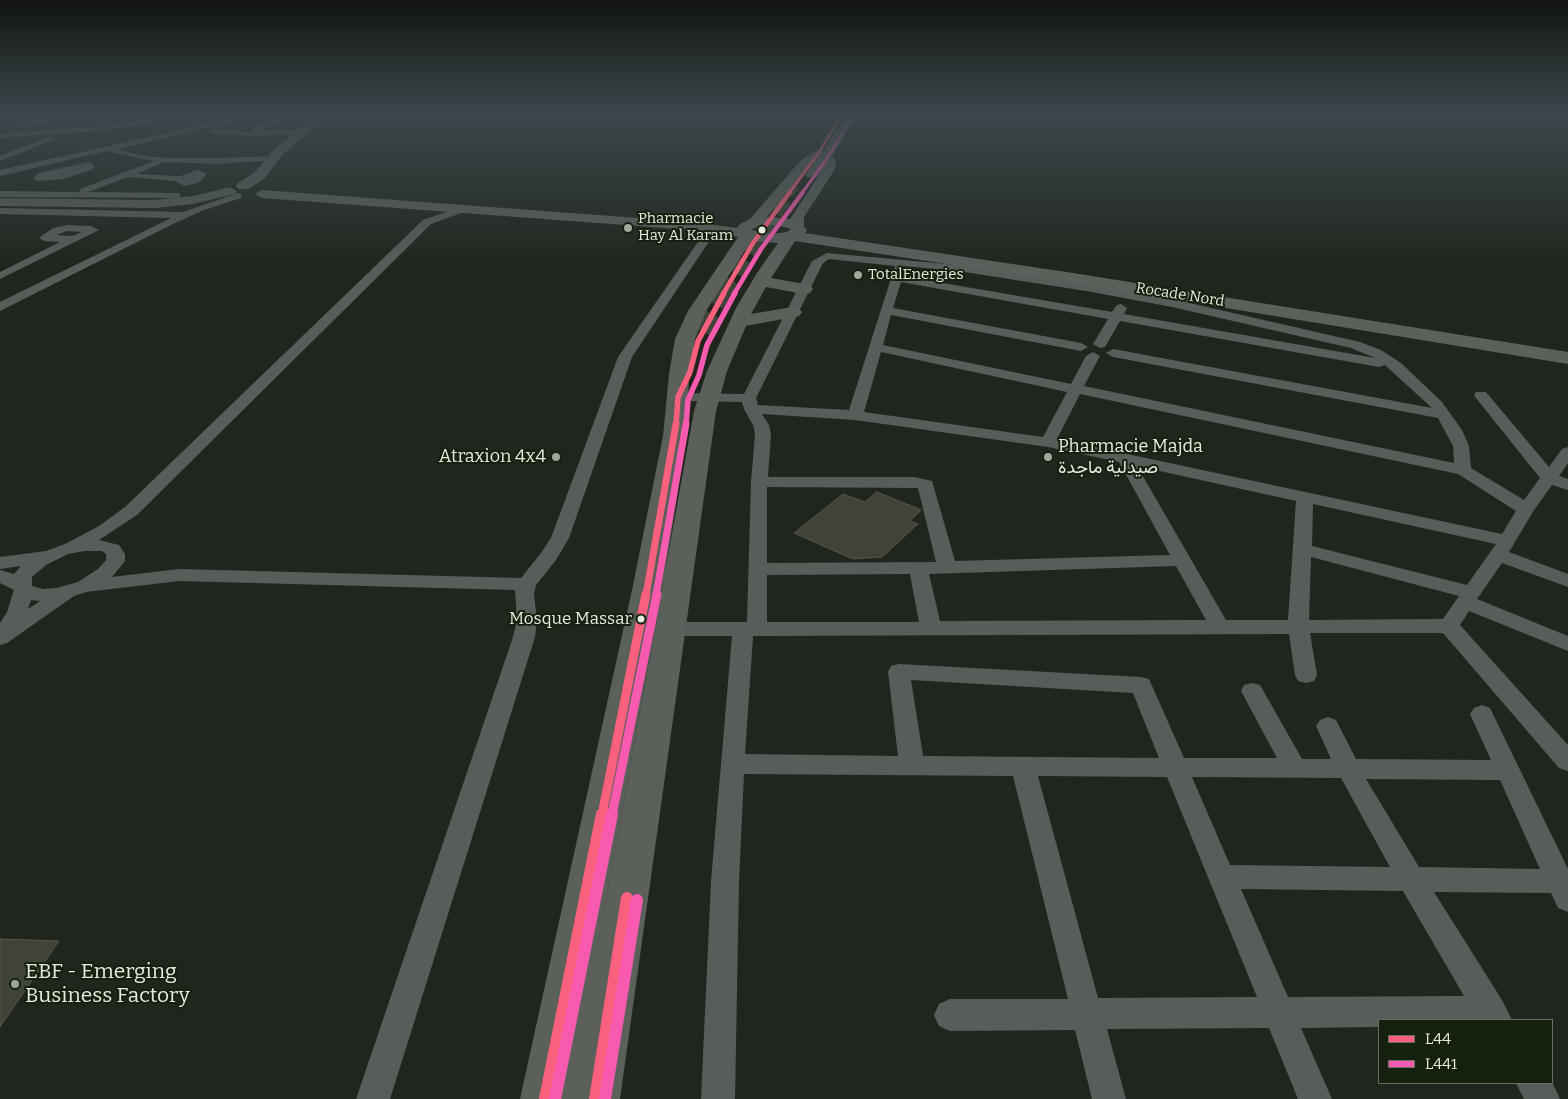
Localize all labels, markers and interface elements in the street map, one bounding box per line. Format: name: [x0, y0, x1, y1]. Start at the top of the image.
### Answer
place label: Pharmacie Hay Al Karam: [638, 210, 733, 245]
marker: Pharmacie Hay Al Karam: [622, 222, 634, 234]
unlabelled marker: [757, 225, 767, 235]
place label: TotalEnergies: [868, 266, 964, 284]
marker: TotalEnergies: [852, 269, 864, 281]
street label: Rocade Nord: [1134, 279, 1226, 311]
place label: Pharmacie Majda صيدلية ماجدة: [1058, 436, 1203, 478]
place label: Atraxion 4x4: [439, 446, 546, 468]
marker: Atraxion 4x4: [550, 451, 562, 463]
marker: Pharmacie Majda صيدلية ماجدة: [1042, 451, 1054, 463]
place label: Mosque Massar: [509, 609, 632, 629]
marker: Mosque Massar: [636, 614, 646, 624]
place label: EBF - Emerging Business Factory: [25, 959, 190, 1009]
marker: EBF - Emerging Business Factory: [9, 978, 21, 990]
legend: [1378, 1019, 1553, 1084]
text: L44: [1425, 1030, 1451, 1048]
text: L441: [1425, 1055, 1457, 1073]

